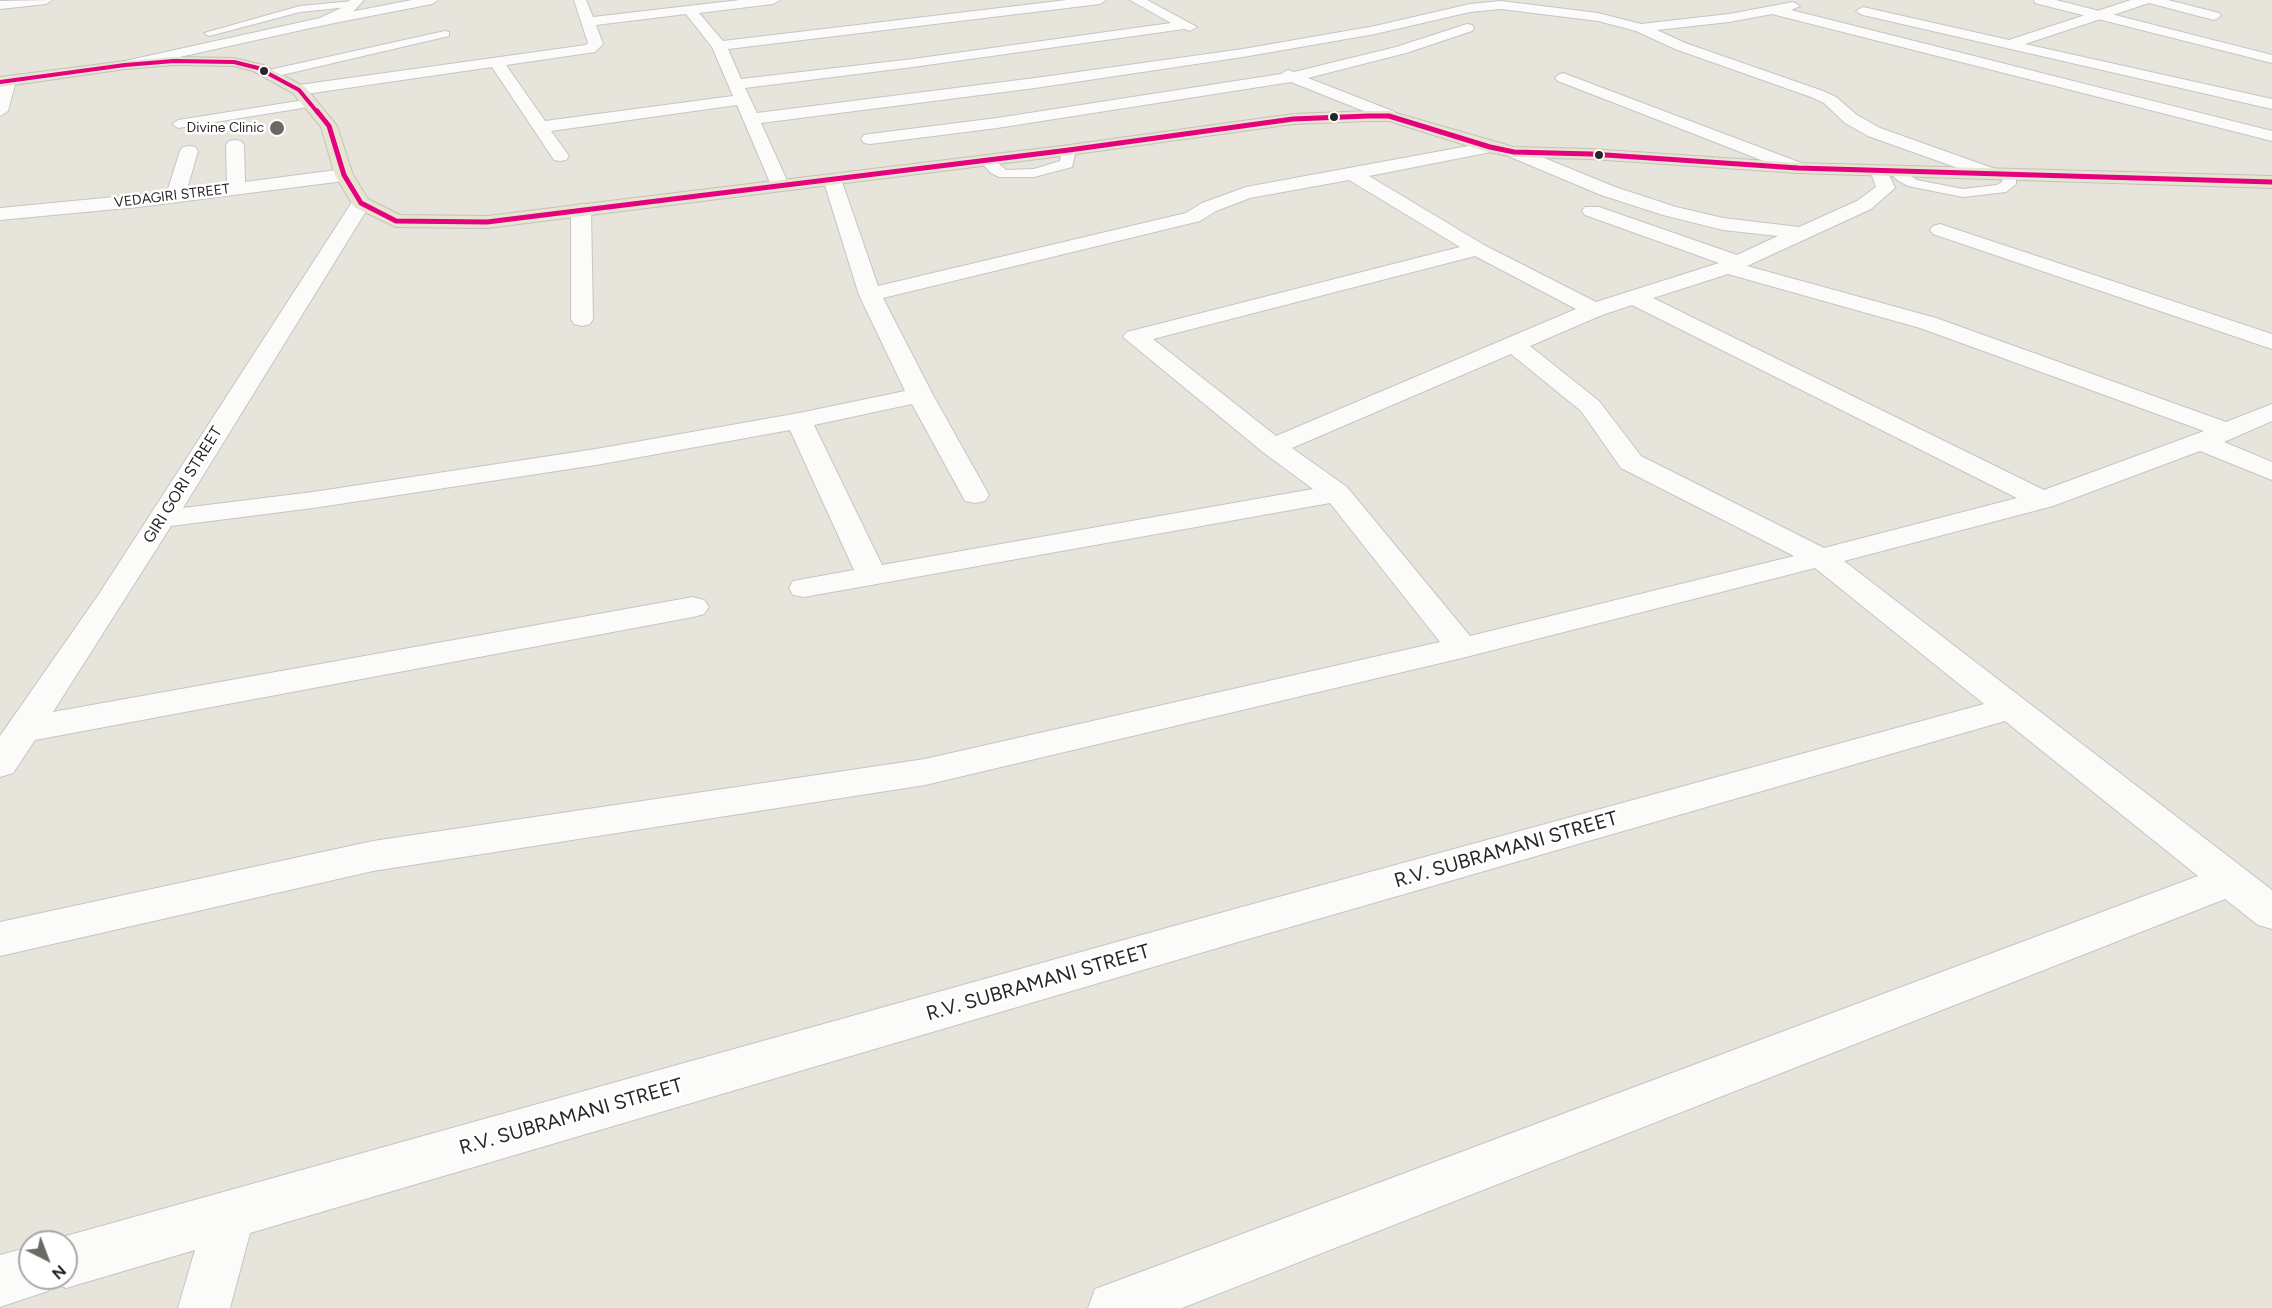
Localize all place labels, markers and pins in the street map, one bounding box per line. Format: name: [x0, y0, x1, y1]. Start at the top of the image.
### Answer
unlabelled marker: [258, 65, 270, 77]
unlabelled marker: [1328, 111, 1340, 123]
marker: Divine Clinic: [268, 119, 286, 137]
place label: Divine Clinic: [187, 120, 264, 136]
unlabelled marker: [1593, 149, 1605, 161]

